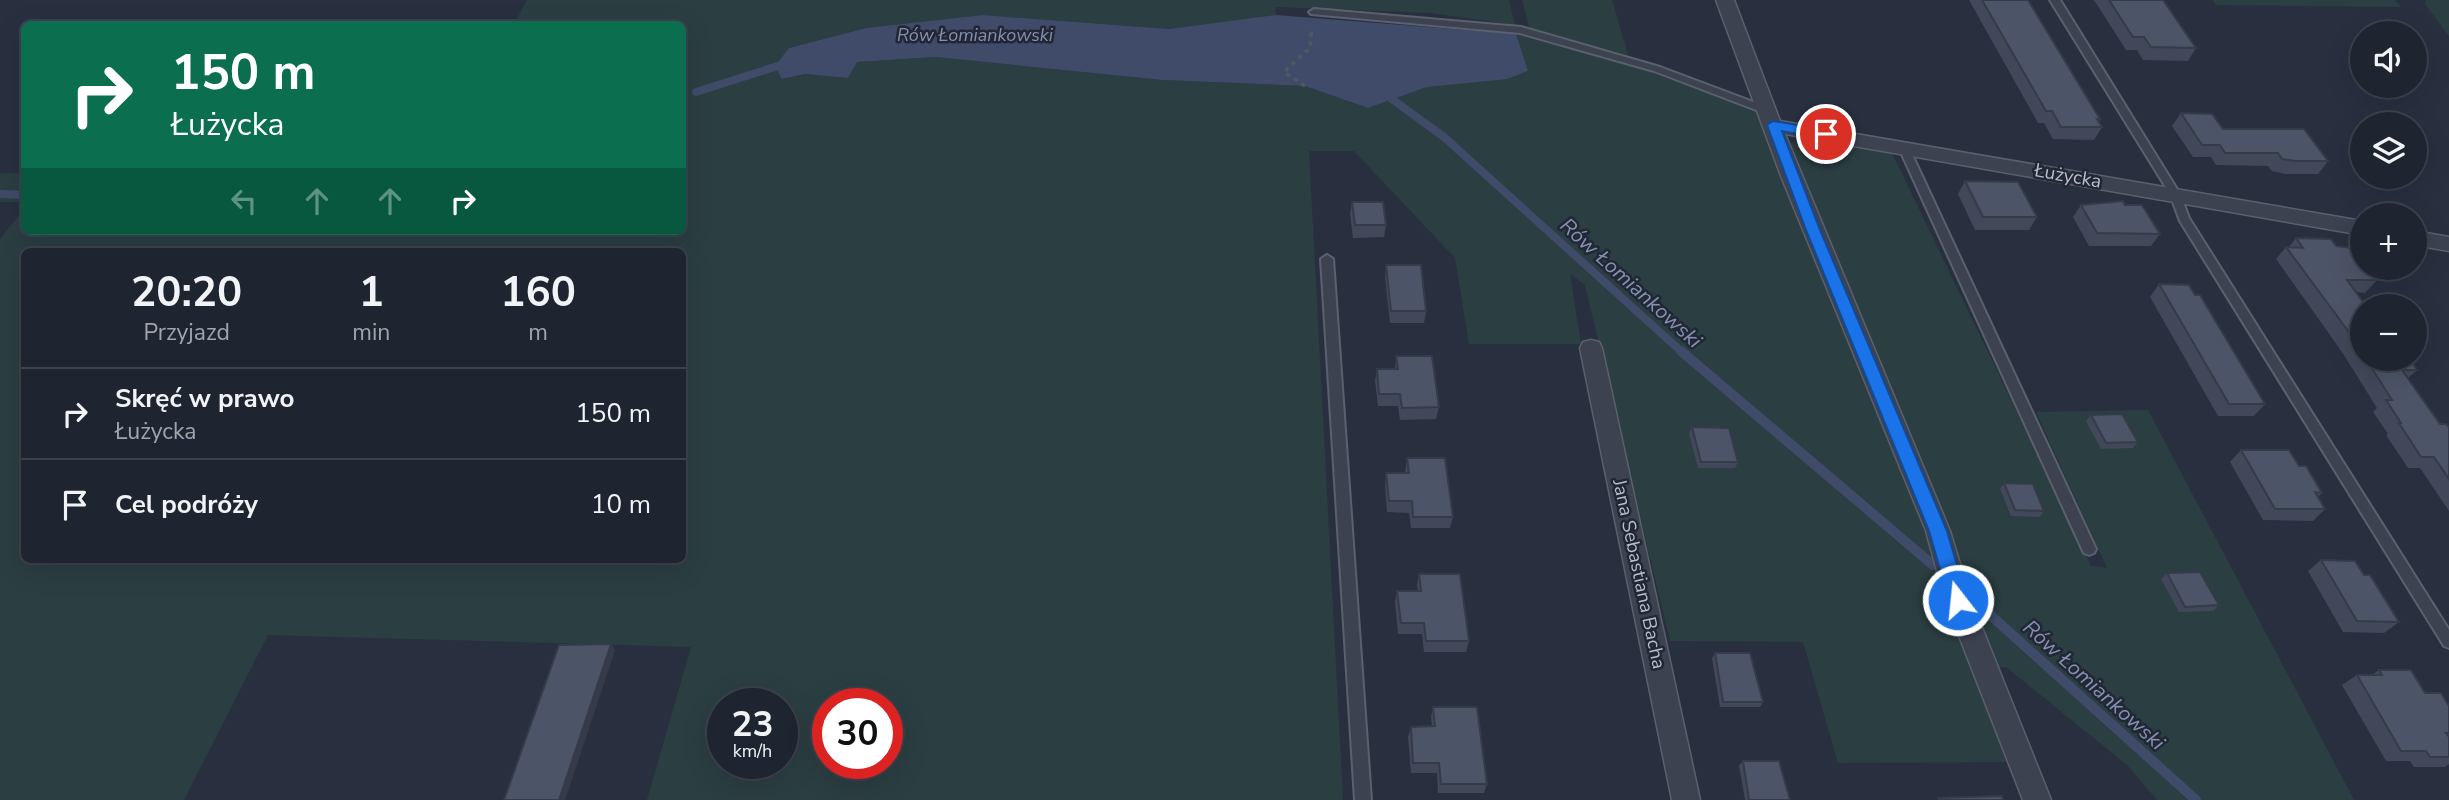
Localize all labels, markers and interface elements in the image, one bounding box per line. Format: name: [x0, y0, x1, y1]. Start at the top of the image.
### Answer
map controls: [2350, 21, 2427, 371]
button: sound: [2350, 21, 2427, 98]
water label: Rów Łomiankowski: [897, 23, 1054, 47]
text: 150 m: [171, 39, 315, 106]
icon: right: [56, 49, 147, 140]
text: Łużycka: [171, 103, 284, 146]
pin: [1796, 104, 1856, 164]
button: layers: [2350, 112, 2427, 189]
icon: arrive: [1807, 115, 1845, 153]
street label: Łużycka: [2032, 157, 2103, 195]
icon: left: [225, 182, 263, 220]
icon: ahead: [298, 182, 336, 220]
icon: ahead: [371, 182, 409, 220]
icon: right: [444, 182, 482, 220]
button: +: [2350, 203, 2427, 280]
water label: Rów Łomiankowski: [1554, 212, 1709, 355]
text: 20:20: [131, 264, 242, 321]
text: 1: [359, 264, 384, 321]
text: 160: [500, 264, 576, 321]
button: −: [2350, 294, 2427, 371]
text: Przyjazd: [143, 317, 230, 348]
text: min: [352, 317, 390, 348]
text: m: [528, 317, 548, 348]
text: Skręć w prawo: [115, 381, 295, 416]
icon: right: [56, 395, 94, 433]
text: 150 m: [575, 396, 651, 431]
text: Łużycka: [115, 416, 197, 447]
street label: Jana Sebastiana Bacha: [1606, 476, 1672, 671]
icon: arrive: [56, 486, 94, 524]
text: Cel podróży: [115, 487, 258, 522]
text: 10 m: [591, 487, 651, 522]
position arrow: [1921, 563, 1995, 637]
water label: Rów Łomiankowski: [2017, 614, 2172, 757]
speed limit sign: 30: [812, 688, 903, 779]
text: 23: [731, 701, 774, 748]
text: km/h: [733, 739, 772, 763]

